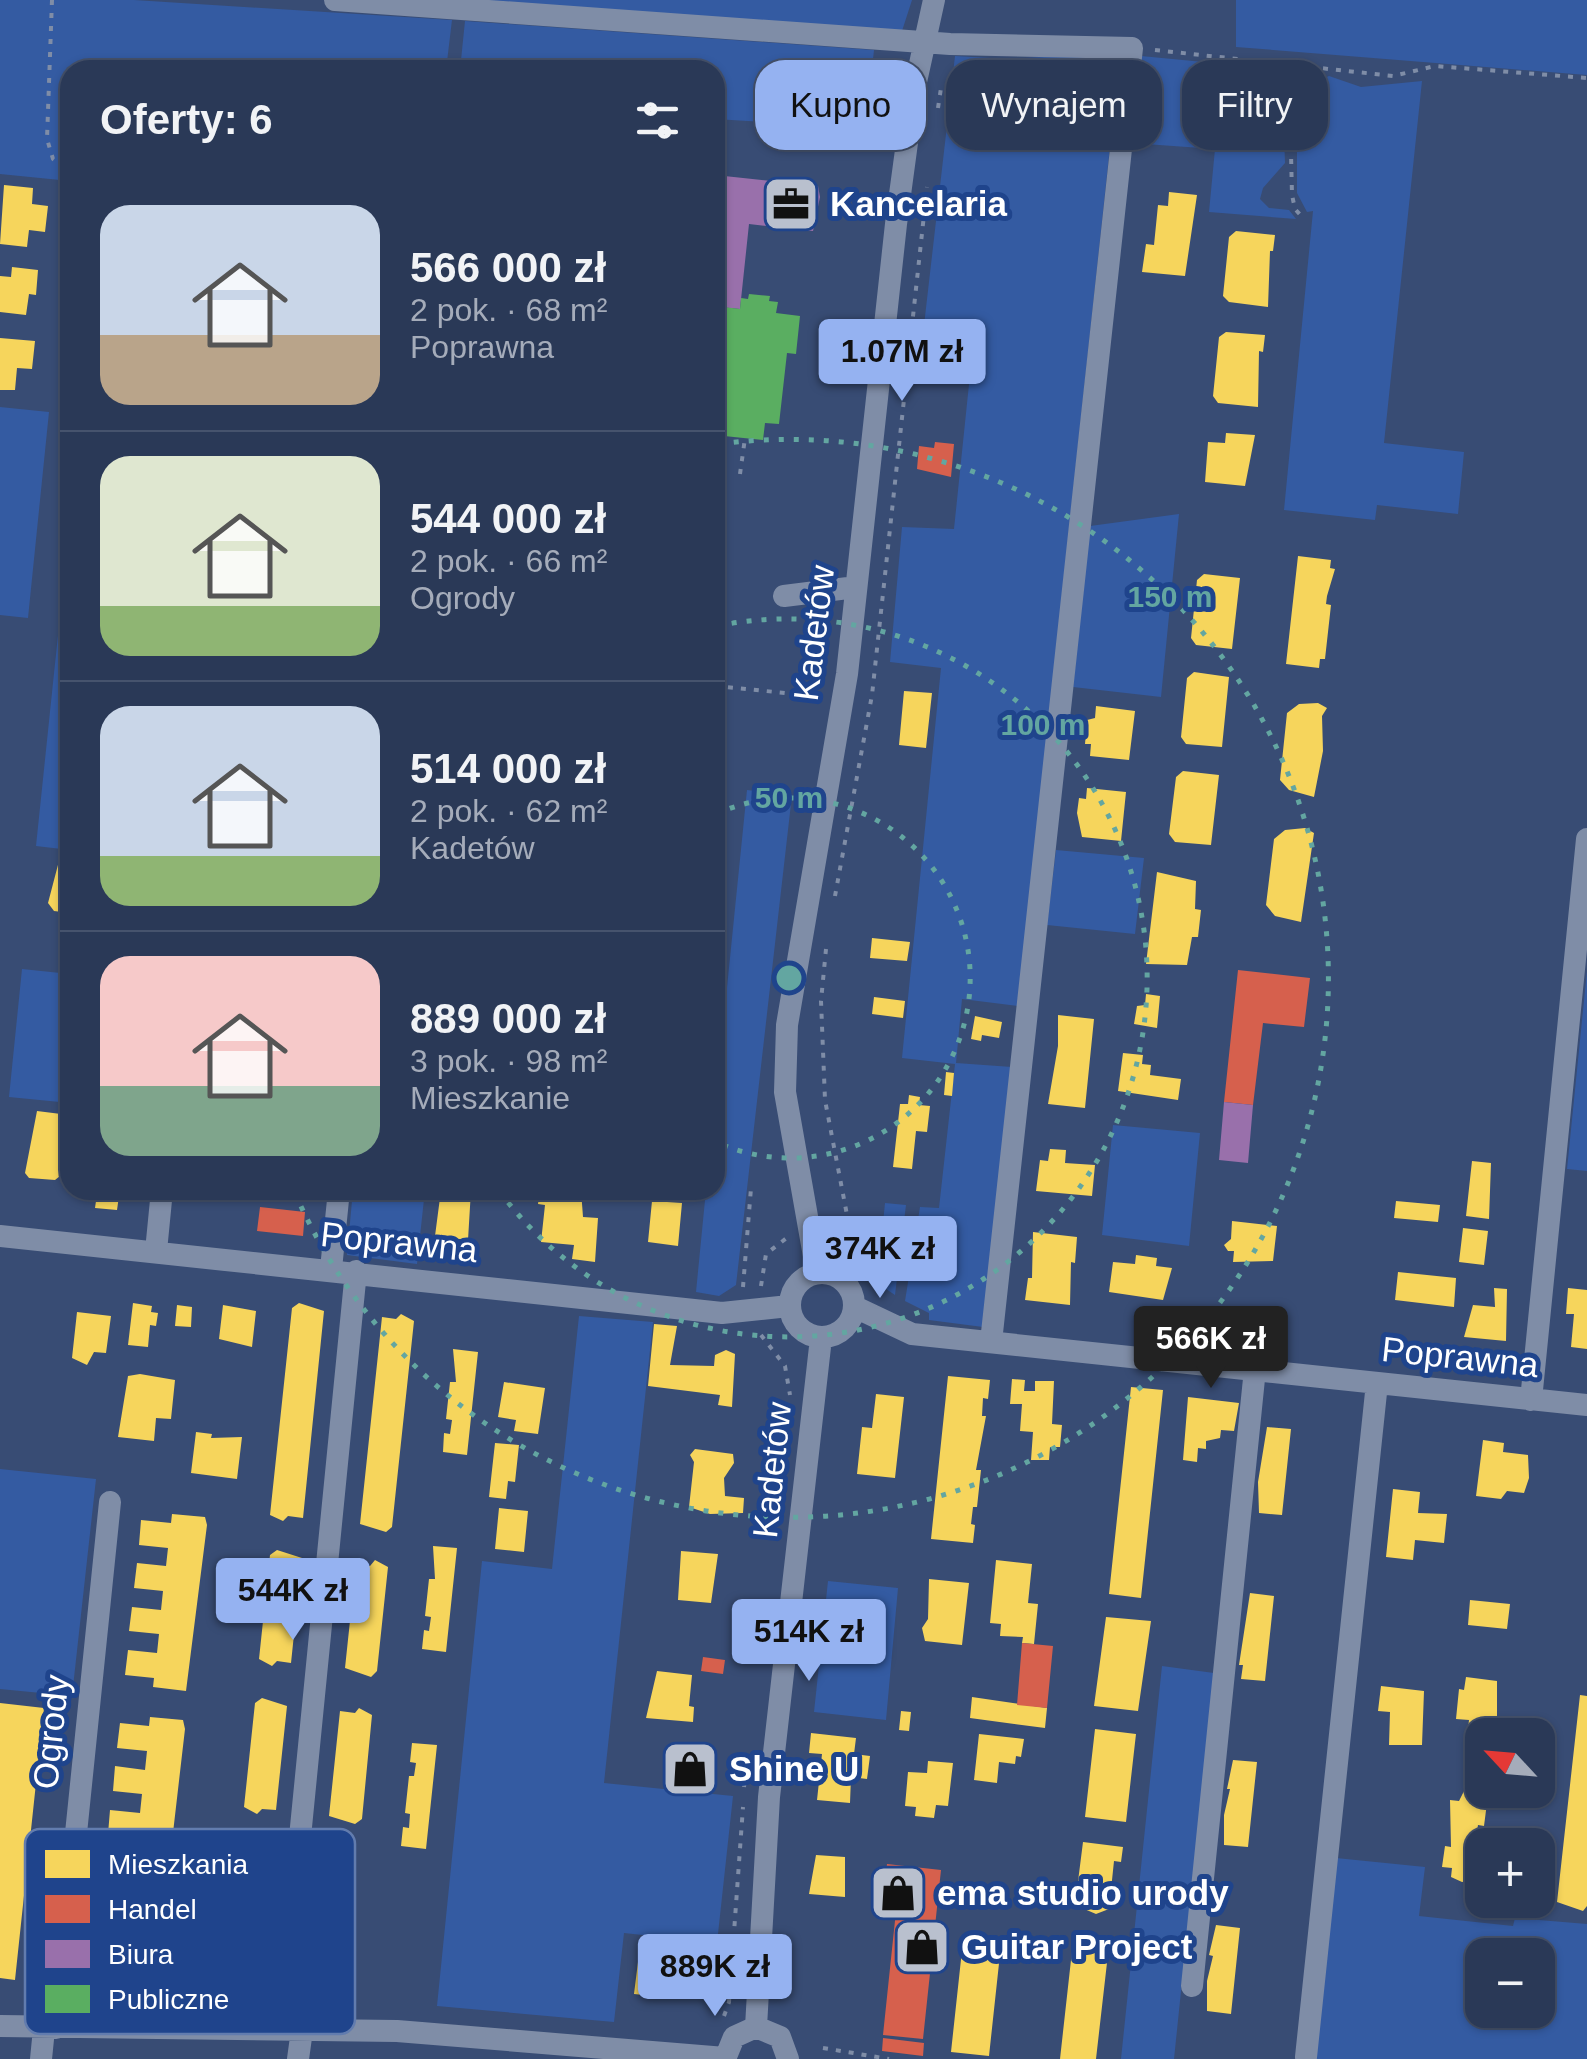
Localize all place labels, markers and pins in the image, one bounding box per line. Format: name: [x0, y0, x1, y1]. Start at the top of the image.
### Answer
office icon: Kancelaria: [761, 174, 821, 234]
place label: Kancelaria: [830, 184, 1008, 223]
pin: 1.07M zł: [799, 319, 1005, 404]
centre of rings: [771, 960, 807, 996]
pin: 374K zł: [788, 1216, 972, 1301]
pin: 566K zł: [1119, 1306, 1303, 1391]
pin: 544K zł: [201, 1558, 385, 1643]
pin: 514K zł: [717, 1599, 901, 1684]
shop icon: Shine U: [660, 1739, 720, 1799]
place label: Shine U: [729, 1749, 859, 1788]
shop icon: ema studio urody: [868, 1863, 928, 1923]
place label: ema studio urody: [937, 1873, 1229, 1912]
shop icon: Guitar Project: [892, 1917, 952, 1977]
place label: Guitar Project: [961, 1927, 1193, 1966]
pin: 889K zł: [623, 1934, 807, 2019]

